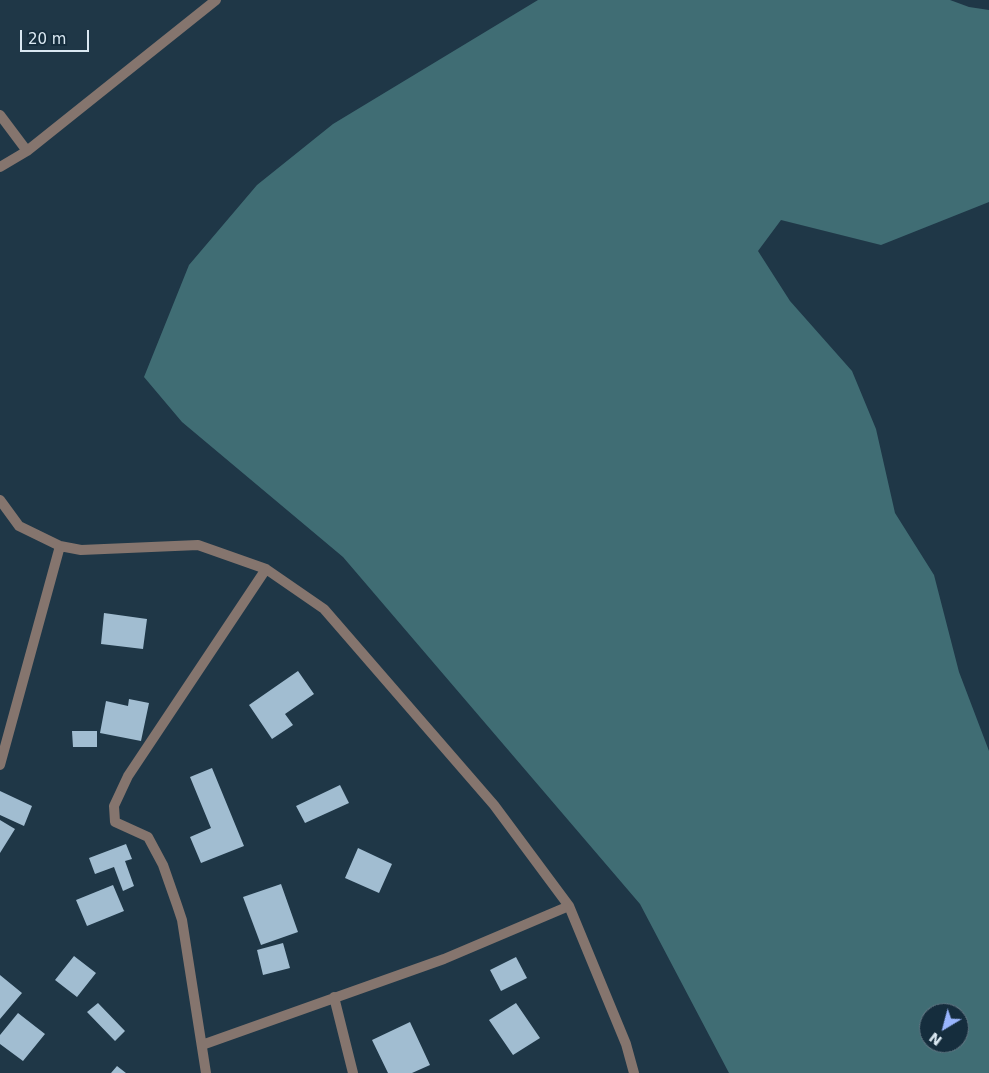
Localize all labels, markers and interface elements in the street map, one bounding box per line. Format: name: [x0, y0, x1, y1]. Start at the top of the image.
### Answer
scale bar: [22, 20, 91, 52]
text: 20 m: [28, 30, 66, 48]
north arrow: [919, 1003, 969, 1053]
text: N: [926, 1029, 945, 1049]

